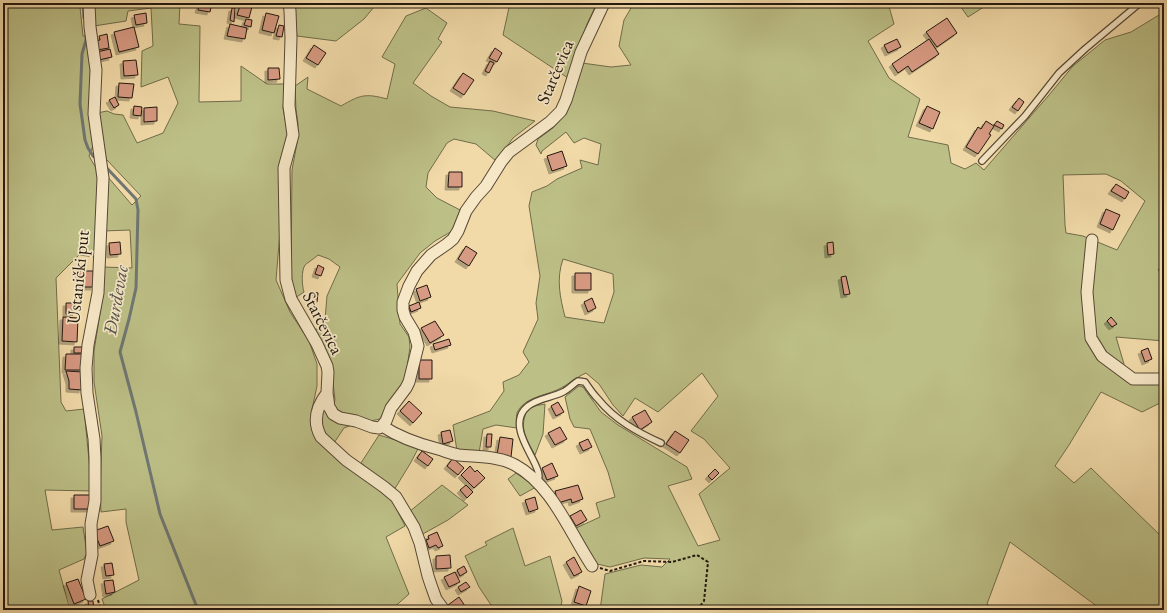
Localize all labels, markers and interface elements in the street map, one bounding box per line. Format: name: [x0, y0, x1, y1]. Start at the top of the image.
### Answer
street label: Starčevica: [531, 35, 579, 107]
street label: Ustanički put: [61, 229, 94, 325]
water label: Đurđevac: [97, 262, 134, 338]
street label: Starčevica: [298, 287, 349, 359]

